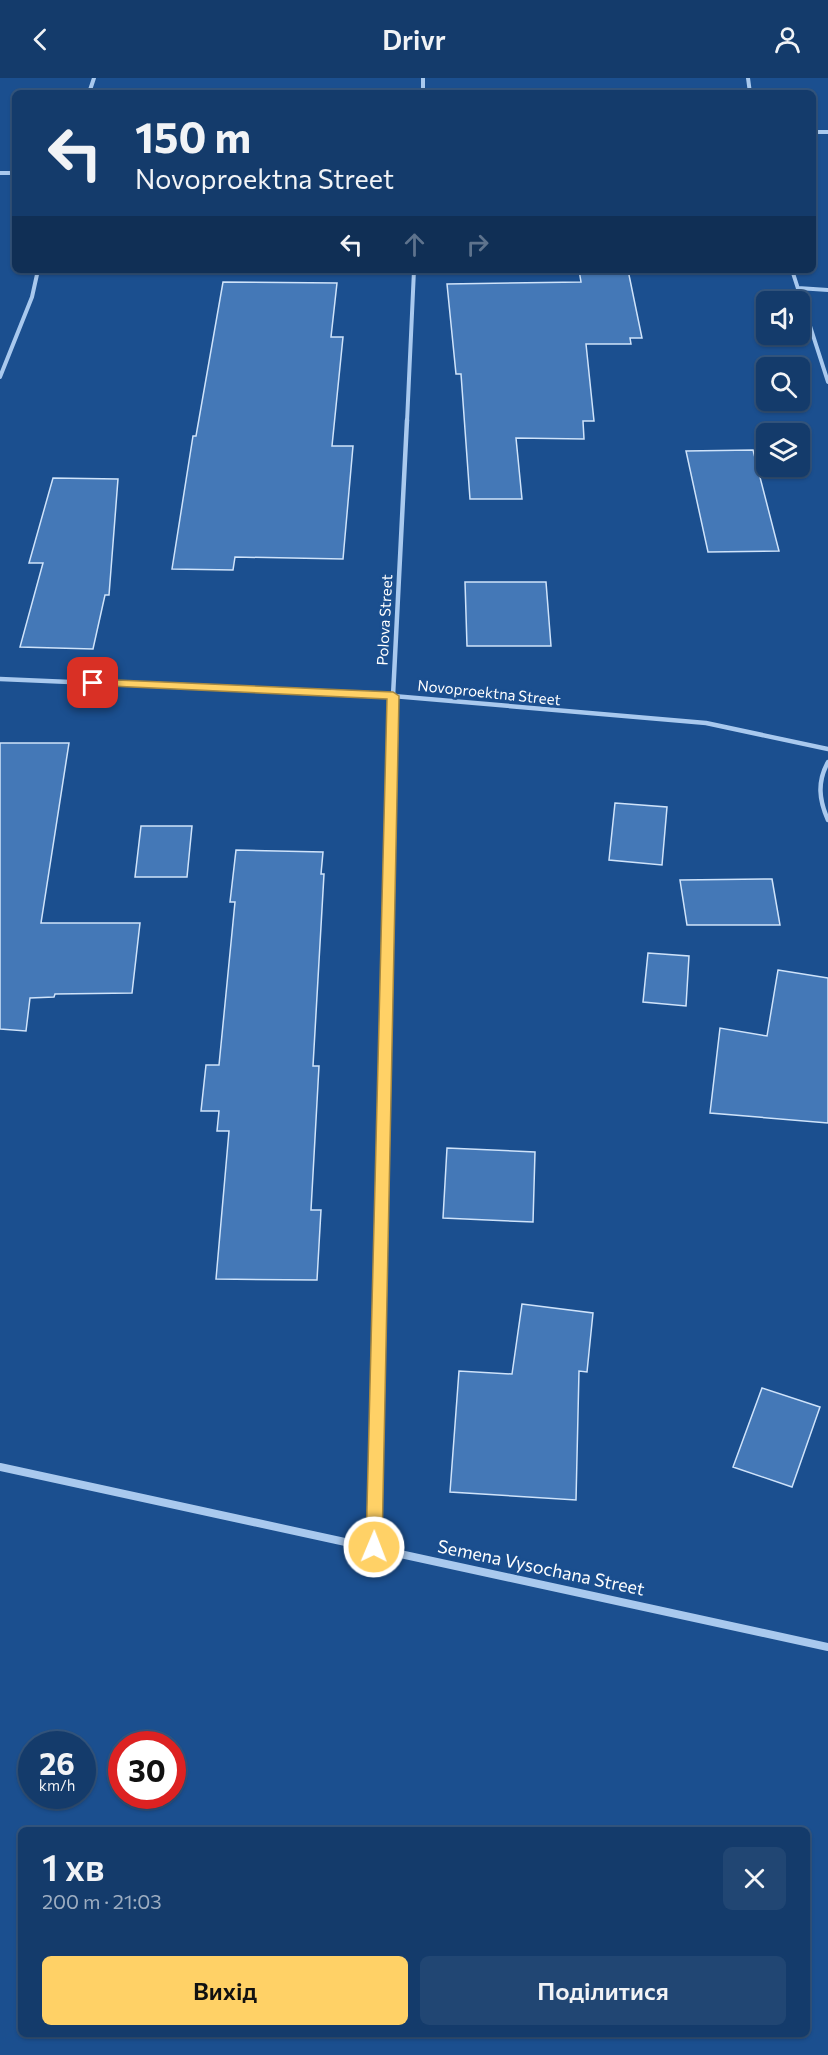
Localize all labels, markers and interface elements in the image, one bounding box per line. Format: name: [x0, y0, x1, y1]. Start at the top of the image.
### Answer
icon: back: [24, 23, 57, 56]
text: Drivr: [382, 23, 446, 56]
icon: person: [771, 23, 804, 56]
text: 150 m: [135, 110, 251, 162]
icon: left: [36, 114, 114, 192]
text: Novoproektna Street: [135, 162, 394, 195]
icon: left: [335, 228, 368, 261]
icon: ahead: [398, 228, 431, 261]
icon: right: [461, 228, 494, 261]
map controls: [756, 291, 810, 477]
button: sound: [756, 291, 810, 345]
button: search: [756, 357, 810, 411]
button: layers: [756, 423, 810, 477]
street label: Polova Street: [373, 574, 395, 666]
pin: [67, 657, 118, 708]
icon: arrive: [76, 666, 109, 699]
street label: Novoproektna Street: [417, 676, 562, 708]
position arrow: [342, 1515, 406, 1579]
street label: Semena Vysochana Street: [436, 1534, 647, 1600]
speed limit sign: 30: [108, 1731, 186, 1809]
text: 26: [39, 1744, 75, 1781]
text: km/h: [39, 1776, 75, 1794]
text: 1 хв: [42, 1844, 104, 1888]
button: close: [723, 1847, 786, 1910]
text: 200 m · 21:03: [42, 1889, 162, 1913]
button: Вихід: [42, 1956, 408, 2025]
button: Поділитися: [420, 1956, 786, 2025]

